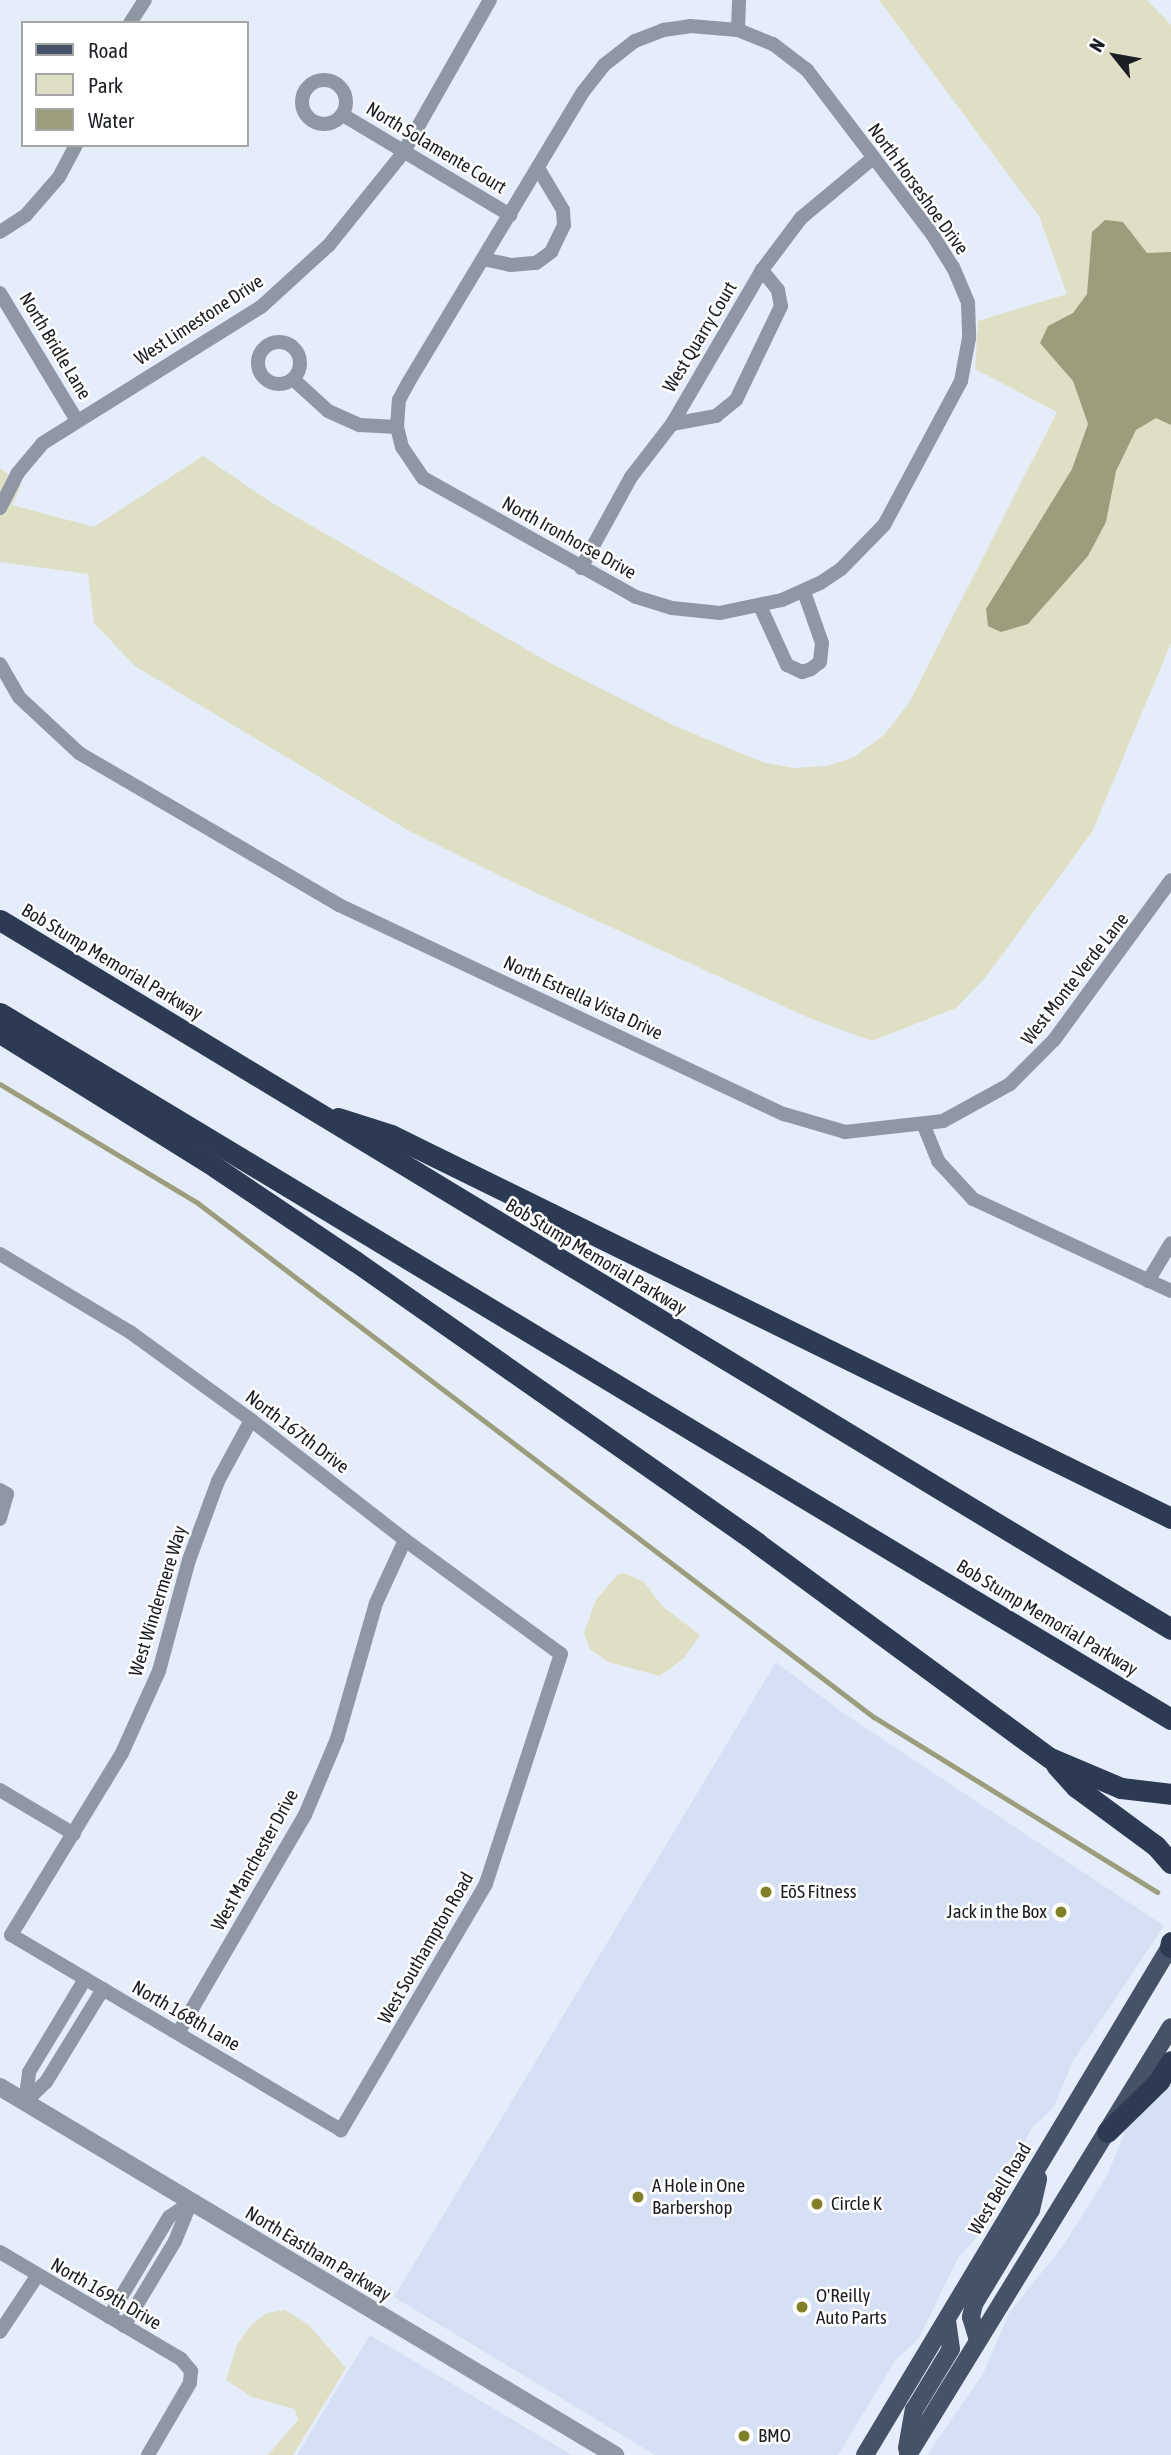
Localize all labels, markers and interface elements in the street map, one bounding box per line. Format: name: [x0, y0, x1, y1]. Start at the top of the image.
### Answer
legend: [21, 21, 248, 147]
north arrow: [1080, 21, 1150, 91]
text: N: [1085, 35, 1109, 56]
text: Road: [88, 38, 128, 62]
text: Park: [88, 73, 123, 97]
street label: North Solamente Court: [362, 97, 510, 199]
text: Water: [88, 108, 134, 132]
street label: North Horseshoe Drive: [863, 119, 973, 259]
street label: West Limestone Drive: [130, 270, 268, 370]
street label: West Quarry Court: [658, 278, 742, 396]
street label: North Bridle Lane: [14, 288, 96, 404]
street label: North Ironhorse Drive: [498, 492, 640, 584]
street label: Bob Stump Memorial Parkway: [17, 899, 207, 1025]
street label: West Monte Verde Lane: [1016, 908, 1134, 1050]
street label: North Estrella Vista Drive: [500, 951, 666, 1045]
street label: Bob Stump Memorial Parkway: [501, 1194, 691, 1320]
street label: North 167th Drive: [241, 1386, 353, 1478]
street label: West Windermere Way: [124, 1523, 192, 1679]
street label: Bob Stump Memorial Parkway: [952, 1555, 1142, 1681]
street label: West Manchester Drive: [207, 1785, 303, 1935]
street label: West Southampton Road: [373, 1868, 479, 2028]
place label: EōS Fitness: [780, 1881, 856, 1903]
marker: EōS Fitness: [758, 1884, 774, 1900]
place label: Jack in the Box: [947, 1901, 1047, 1923]
marker: Jack in the Box: [1053, 1904, 1069, 1920]
street label: North 168th Lane: [128, 1976, 244, 2056]
street label: West Bell Road: [964, 2139, 1036, 2239]
place label: A Hole in One Barbershop: [652, 2175, 745, 2219]
marker: A Hole in One Barbershop: [630, 2189, 646, 2205]
place label: Circle K: [831, 2193, 882, 2215]
marker: Circle K: [809, 2196, 825, 2212]
street label: North Eastham Parkway: [241, 2202, 395, 2306]
street label: North 169th Drive: [47, 2253, 165, 2335]
place label: O'Reilly Auto Parts: [816, 2285, 887, 2329]
marker: O'Reilly Auto Parts: [794, 2299, 810, 2315]
place label: BMO: [758, 2425, 791, 2447]
marker: BMO: [736, 2428, 752, 2444]

